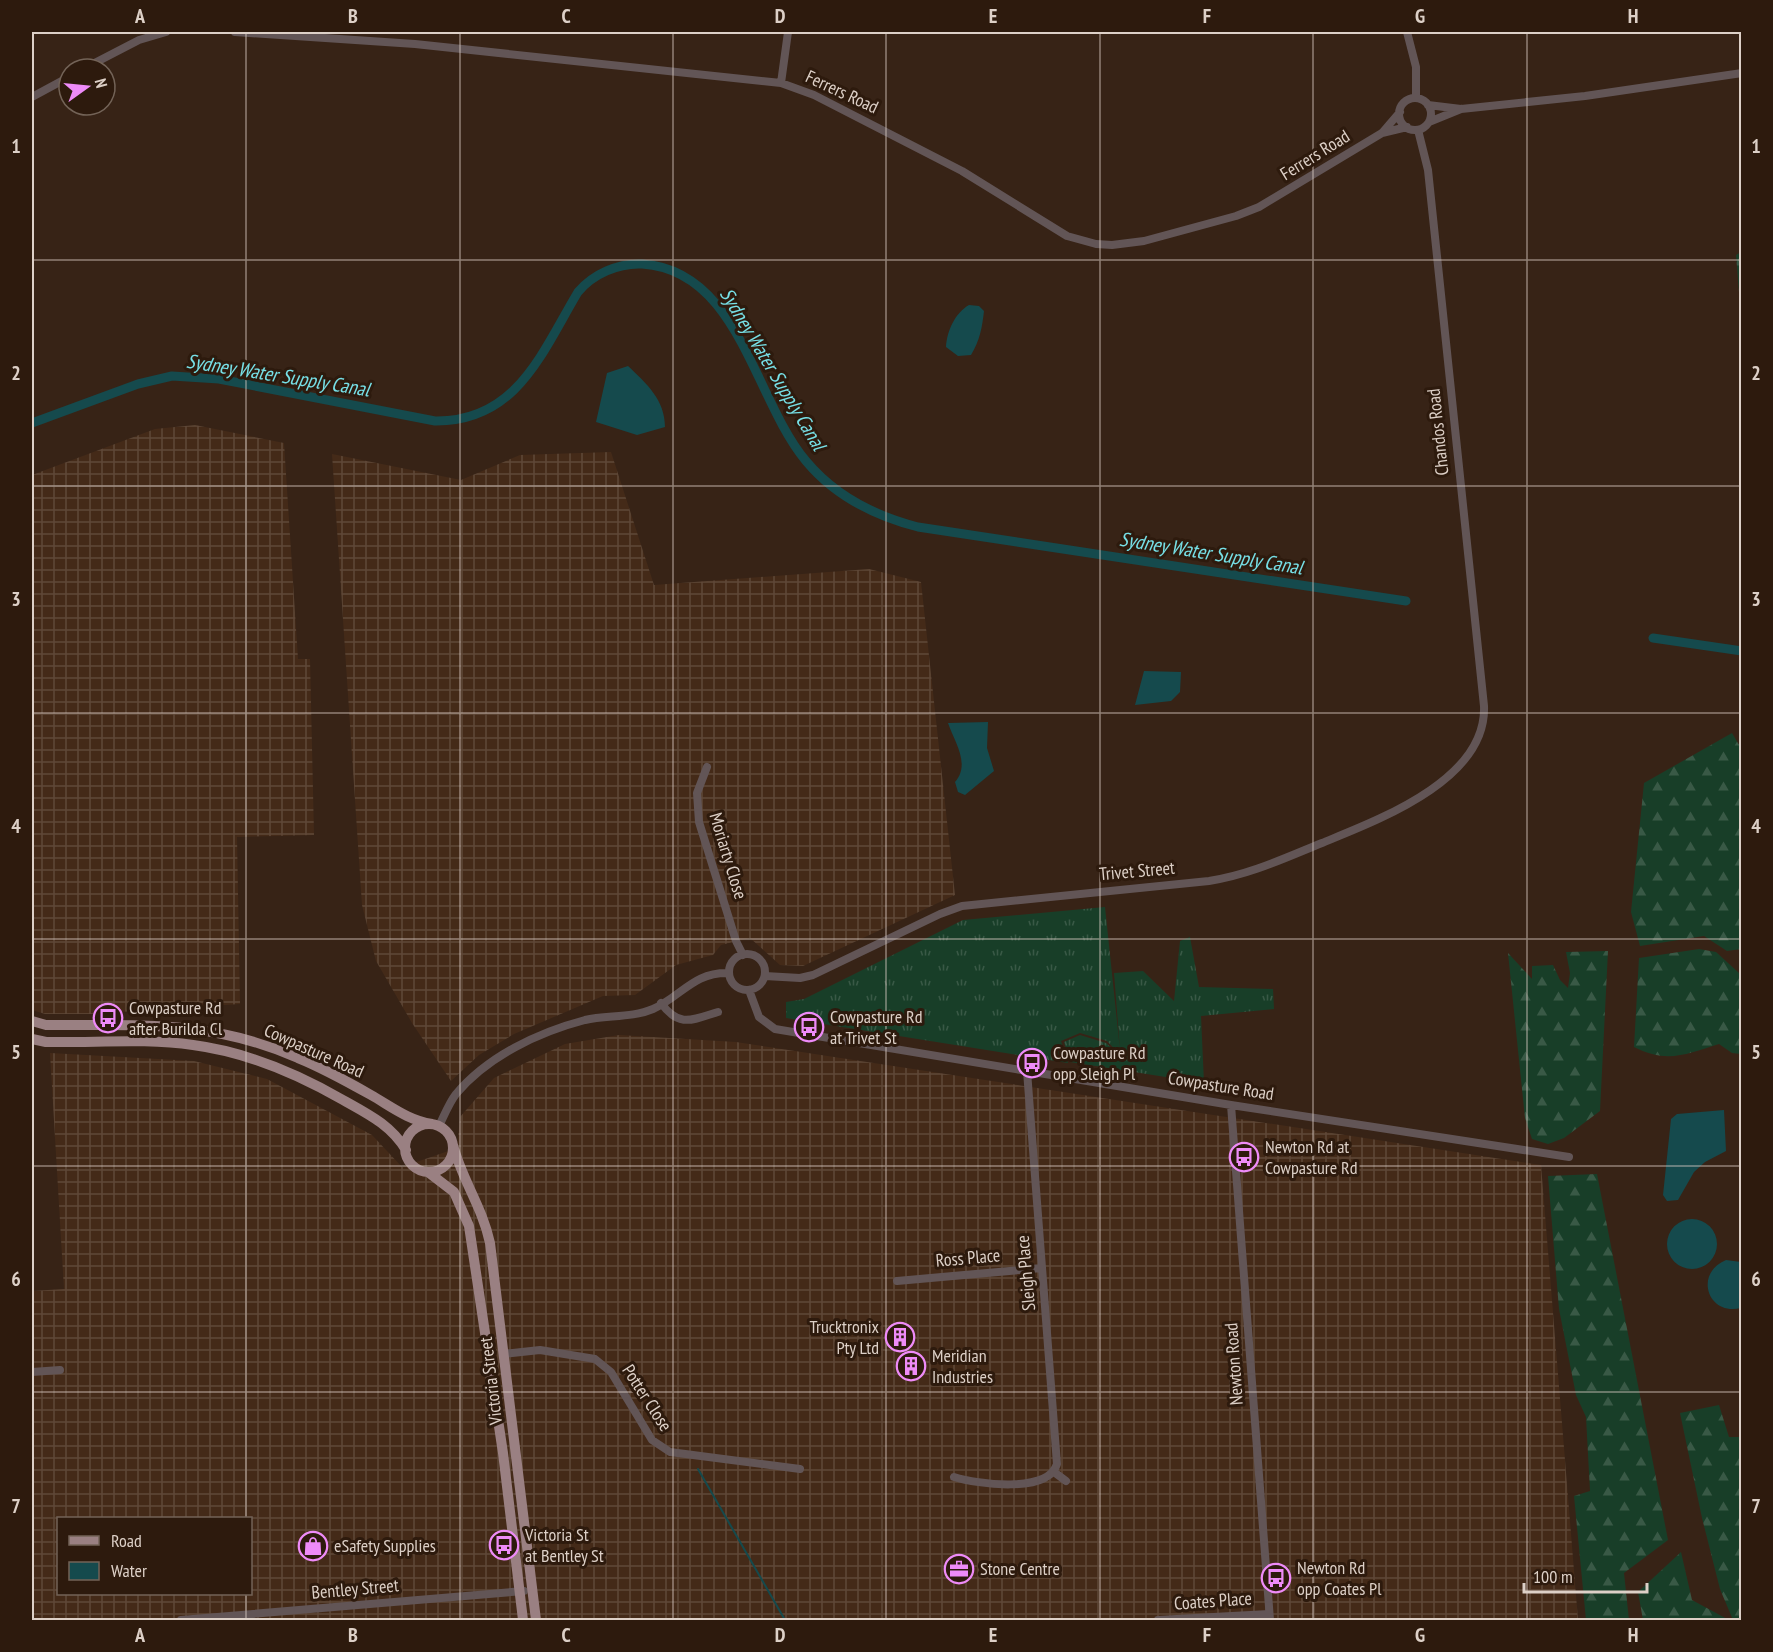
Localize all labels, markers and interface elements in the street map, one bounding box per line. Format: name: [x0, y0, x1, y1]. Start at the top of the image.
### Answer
text: A: [134, 3, 146, 29]
text: B: [348, 3, 358, 29]
text: C: [561, 3, 571, 29]
text: D: [775, 3, 786, 29]
text: E: [989, 3, 997, 29]
text: F: [1203, 3, 1211, 29]
text: G: [1415, 3, 1425, 29]
text: H: [1628, 3, 1638, 29]
north arrow: [57, 57, 117, 117]
street label: Ferrers Road: [802, 65, 882, 118]
text: N: [91, 76, 112, 90]
street label: Ferrers Road: [1276, 124, 1354, 185]
text: 1: [11, 133, 21, 159]
text: 1: [1751, 133, 1761, 159]
water label: Sydney Water Supply Canal: [714, 283, 833, 457]
water label: Sydney Water Supply Canal: [185, 348, 374, 403]
text: 2: [11, 360, 21, 386]
text: 2: [1751, 360, 1761, 386]
street label: Chandos Road: [1421, 387, 1454, 477]
water label: Sydney Water Supply Canal: [1118, 526, 1307, 581]
text: 3: [11, 586, 21, 612]
text: 3: [1751, 586, 1761, 612]
street label: Moriarty Close: [704, 810, 753, 902]
text: 4: [11, 813, 21, 839]
text: 4: [1751, 813, 1761, 839]
street label: Trivet Street: [1098, 856, 1176, 885]
place label: Cowpasture Rd after Burilda Cl: [129, 996, 223, 1040]
bus stop icon: Cowpasture Rd after Burilda Cl: [92, 1002, 124, 1034]
place label: Cowpasture Rd at Trivet St: [830, 1005, 922, 1049]
bus stop icon: Cowpasture Rd at Trivet St: [793, 1011, 825, 1043]
street label: Cowpasture Road: [261, 1018, 368, 1083]
text: 5: [11, 1039, 21, 1065]
text: 5: [1751, 1039, 1761, 1065]
place label: Cowpasture Rd opp Sleigh Pl: [1053, 1041, 1145, 1085]
bus stop icon: Cowpasture Rd opp Sleigh Pl: [1016, 1047, 1048, 1079]
street label: Cowpasture Road: [1167, 1066, 1276, 1105]
place label: Newton Rd at Cowpasture Rd: [1265, 1135, 1357, 1179]
bus stop icon: Newton Rd at Cowpasture Rd: [1228, 1141, 1260, 1173]
street label: Sleigh Place: [1011, 1234, 1040, 1312]
street label: Ross Place: [935, 1243, 1001, 1272]
text: 6: [11, 1266, 21, 1292]
text: 6: [1751, 1266, 1761, 1292]
place label: Trucktronix Pty Ltd: [809, 1315, 880, 1359]
building icon: Trucktronix Pty Ltd: [884, 1321, 916, 1353]
street label: Newton Road: [1219, 1322, 1248, 1406]
street label: Victoria Street: [474, 1336, 507, 1427]
place label: Meridian Industries: [932, 1344, 993, 1388]
building icon: Meridian Industries: [895, 1350, 927, 1382]
street label: Potter Close: [617, 1360, 678, 1435]
text: 7: [11, 1493, 21, 1519]
text: 7: [1751, 1493, 1761, 1519]
legend: [57, 1517, 252, 1595]
place label: Victoria St at Bentley St: [524, 1523, 604, 1567]
text: Road: [111, 1529, 142, 1552]
bus stop icon: Victoria St at Bentley St: [488, 1529, 520, 1561]
shop icon: eSafety Supplies: [297, 1530, 329, 1562]
place label: eSafety Supplies: [334, 1534, 436, 1557]
office icon: Stone Centre: [943, 1553, 975, 1585]
place label: Newton Rd opp Coates Pl: [1297, 1556, 1382, 1600]
scale bar: [1524, 1556, 1647, 1594]
place label: Stone Centre: [980, 1557, 1060, 1580]
text: Water: [111, 1559, 147, 1582]
bus stop icon: Newton Rd opp Coates Pl: [1260, 1562, 1292, 1594]
text: 100 m: [1533, 1565, 1573, 1588]
street label: Bentley Street: [310, 1573, 400, 1604]
street label: Coates Place: [1173, 1586, 1253, 1615]
text: A: [134, 1622, 146, 1648]
text: B: [348, 1622, 358, 1648]
text: C: [561, 1622, 571, 1648]
text: D: [775, 1622, 786, 1648]
text: E: [989, 1622, 997, 1648]
text: F: [1203, 1622, 1211, 1648]
text: G: [1415, 1622, 1425, 1648]
text: H: [1628, 1622, 1638, 1648]

